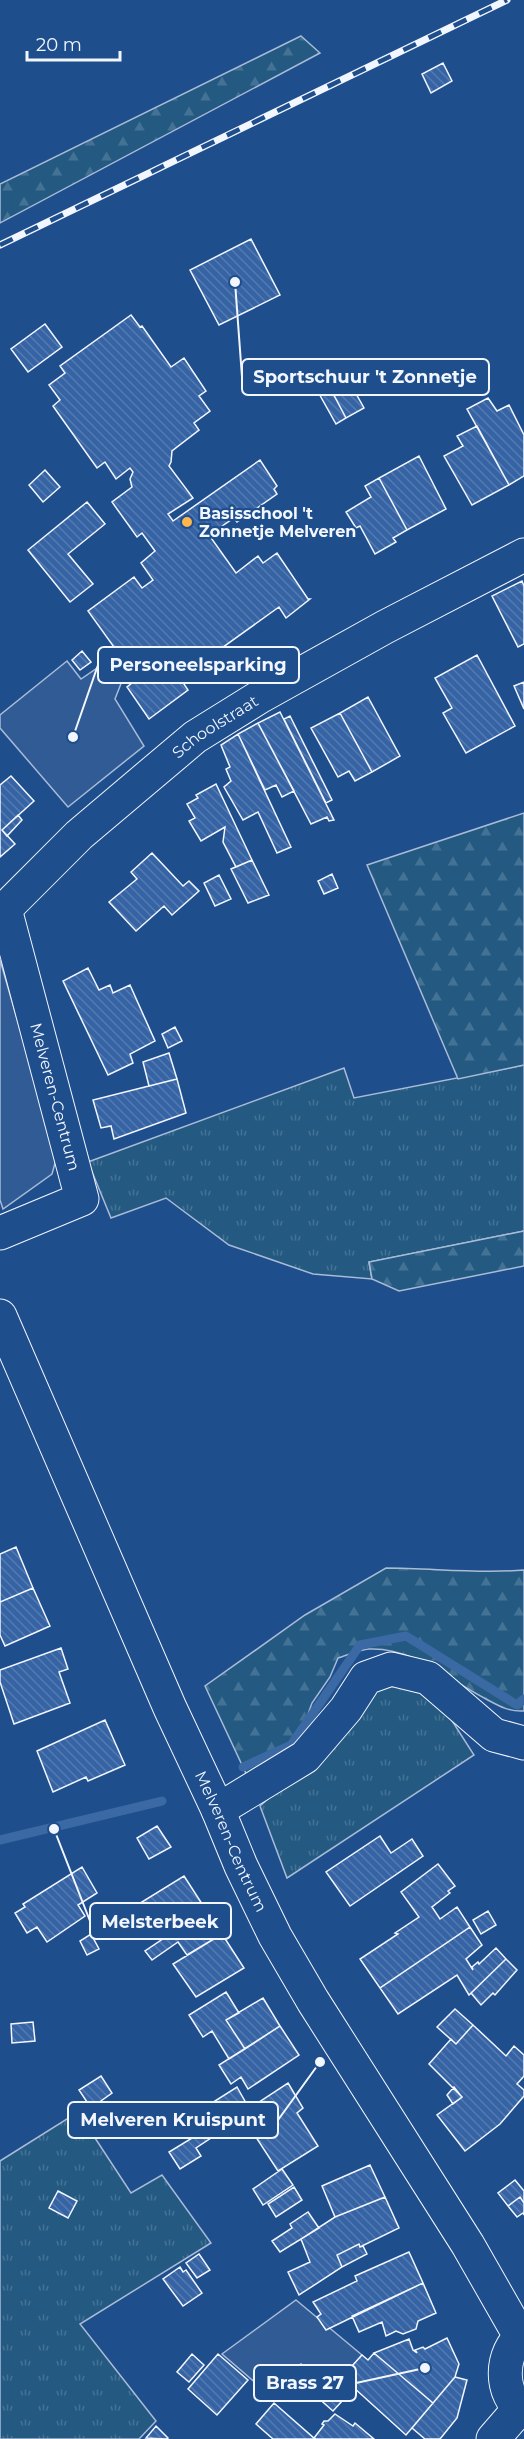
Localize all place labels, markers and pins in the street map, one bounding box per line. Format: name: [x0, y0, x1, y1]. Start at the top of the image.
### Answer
callout: Sportschuur 't Zonnetje: [242, 359, 489, 395]
place label: Basisschool 't Zonnetje Melveren: [199, 504, 356, 541]
marker: Basisschool 't Zonnetje Melveren: [180, 515, 194, 529]
callout: Personeelsparking: [98, 647, 299, 683]
callout: Melsterbeek: [90, 1903, 231, 1939]
callout: Melveren Kruispunt: [68, 2102, 278, 2138]
callout: Brass 27: [254, 2365, 356, 2401]

